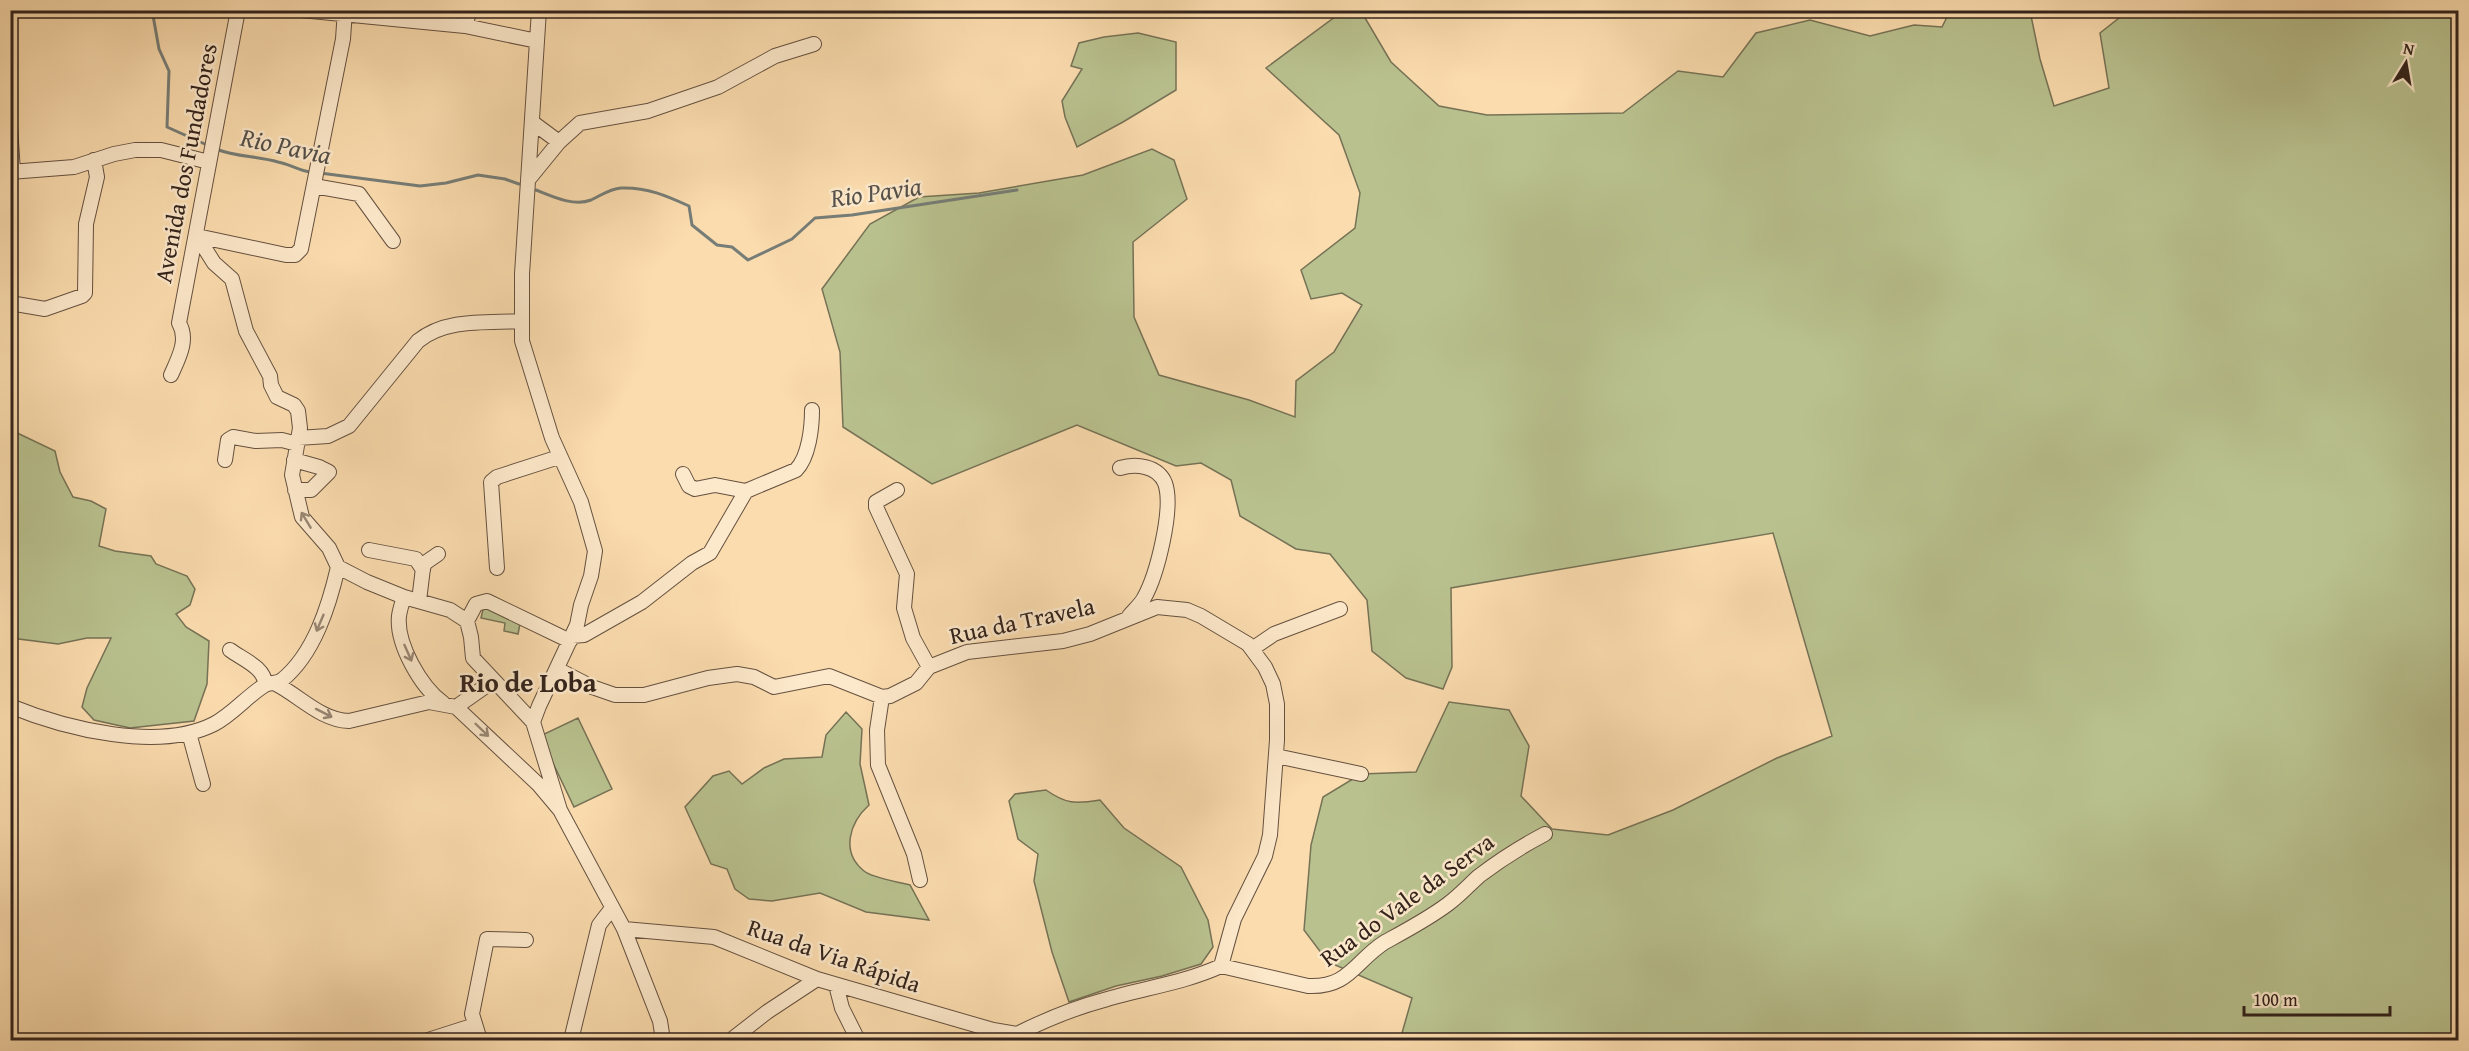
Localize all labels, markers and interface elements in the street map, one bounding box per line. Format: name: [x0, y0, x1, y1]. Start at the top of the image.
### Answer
north arrow: [2376, 33, 2436, 93]
text: N: [2401, 35, 2417, 61]
street label: Avenida dos Fundadores: [145, 40, 226, 286]
water label: Rio Pavia: [236, 117, 335, 174]
water label: Rio Pavia: [827, 166, 924, 217]
one-way arrow: [299, 512, 311, 529]
street label: Rua da Travela: [946, 588, 1098, 653]
one-way arrow: [314, 613, 325, 631]
one-way arrow: [403, 644, 414, 662]
district label: Rio de Loba: [459, 662, 597, 702]
one-way arrow: [315, 708, 333, 720]
one-way arrow: [474, 723, 489, 737]
street label: Rua do Vale da Serva: [1312, 824, 1502, 975]
street label: Rua da Via Rápida: [743, 910, 926, 1002]
scale bar: [2244, 979, 2390, 1017]
text: 100 m: [2253, 986, 2298, 1013]

